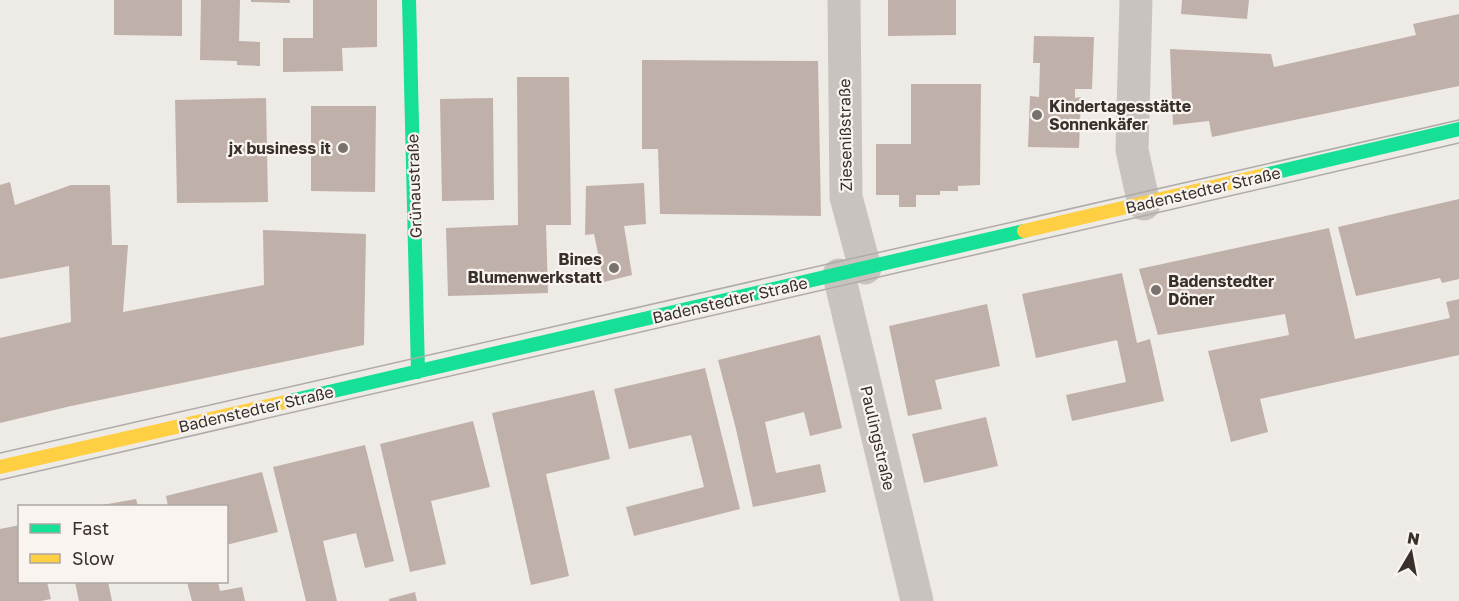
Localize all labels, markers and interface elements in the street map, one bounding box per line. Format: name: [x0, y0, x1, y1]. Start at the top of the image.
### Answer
street label: Ziesenißstraße: [834, 78, 856, 192]
place label: Kindertagesstätte Sonnenkäfer: [1049, 96, 1191, 134]
marker: Kindertagesstätte Sonnenkäfer: [1030, 108, 1044, 122]
street label: Grünaustraße: [402, 134, 426, 238]
place label: jx business it: [228, 138, 331, 158]
marker: jx business it: [336, 141, 350, 155]
street label: Badenstedter Straße: [1123, 162, 1283, 218]
place label: Bines Blumenwerkstatt: [468, 249, 602, 287]
marker: Bines Blumenwerkstatt: [607, 261, 621, 275]
place label: Badenstedter Döner: [1168, 271, 1274, 309]
street label: Badenstedter Straße: [650, 272, 810, 328]
marker: Badenstedter Döner: [1149, 283, 1163, 297]
street label: Badenstedter Straße: [176, 381, 336, 437]
street label: Paulingstraße: [856, 384, 900, 492]
legend: [18, 505, 228, 583]
text: Fast: [72, 517, 109, 539]
north arrow: [1381, 523, 1441, 583]
text: N: [1406, 527, 1421, 549]
text: Slow: [72, 547, 115, 569]

